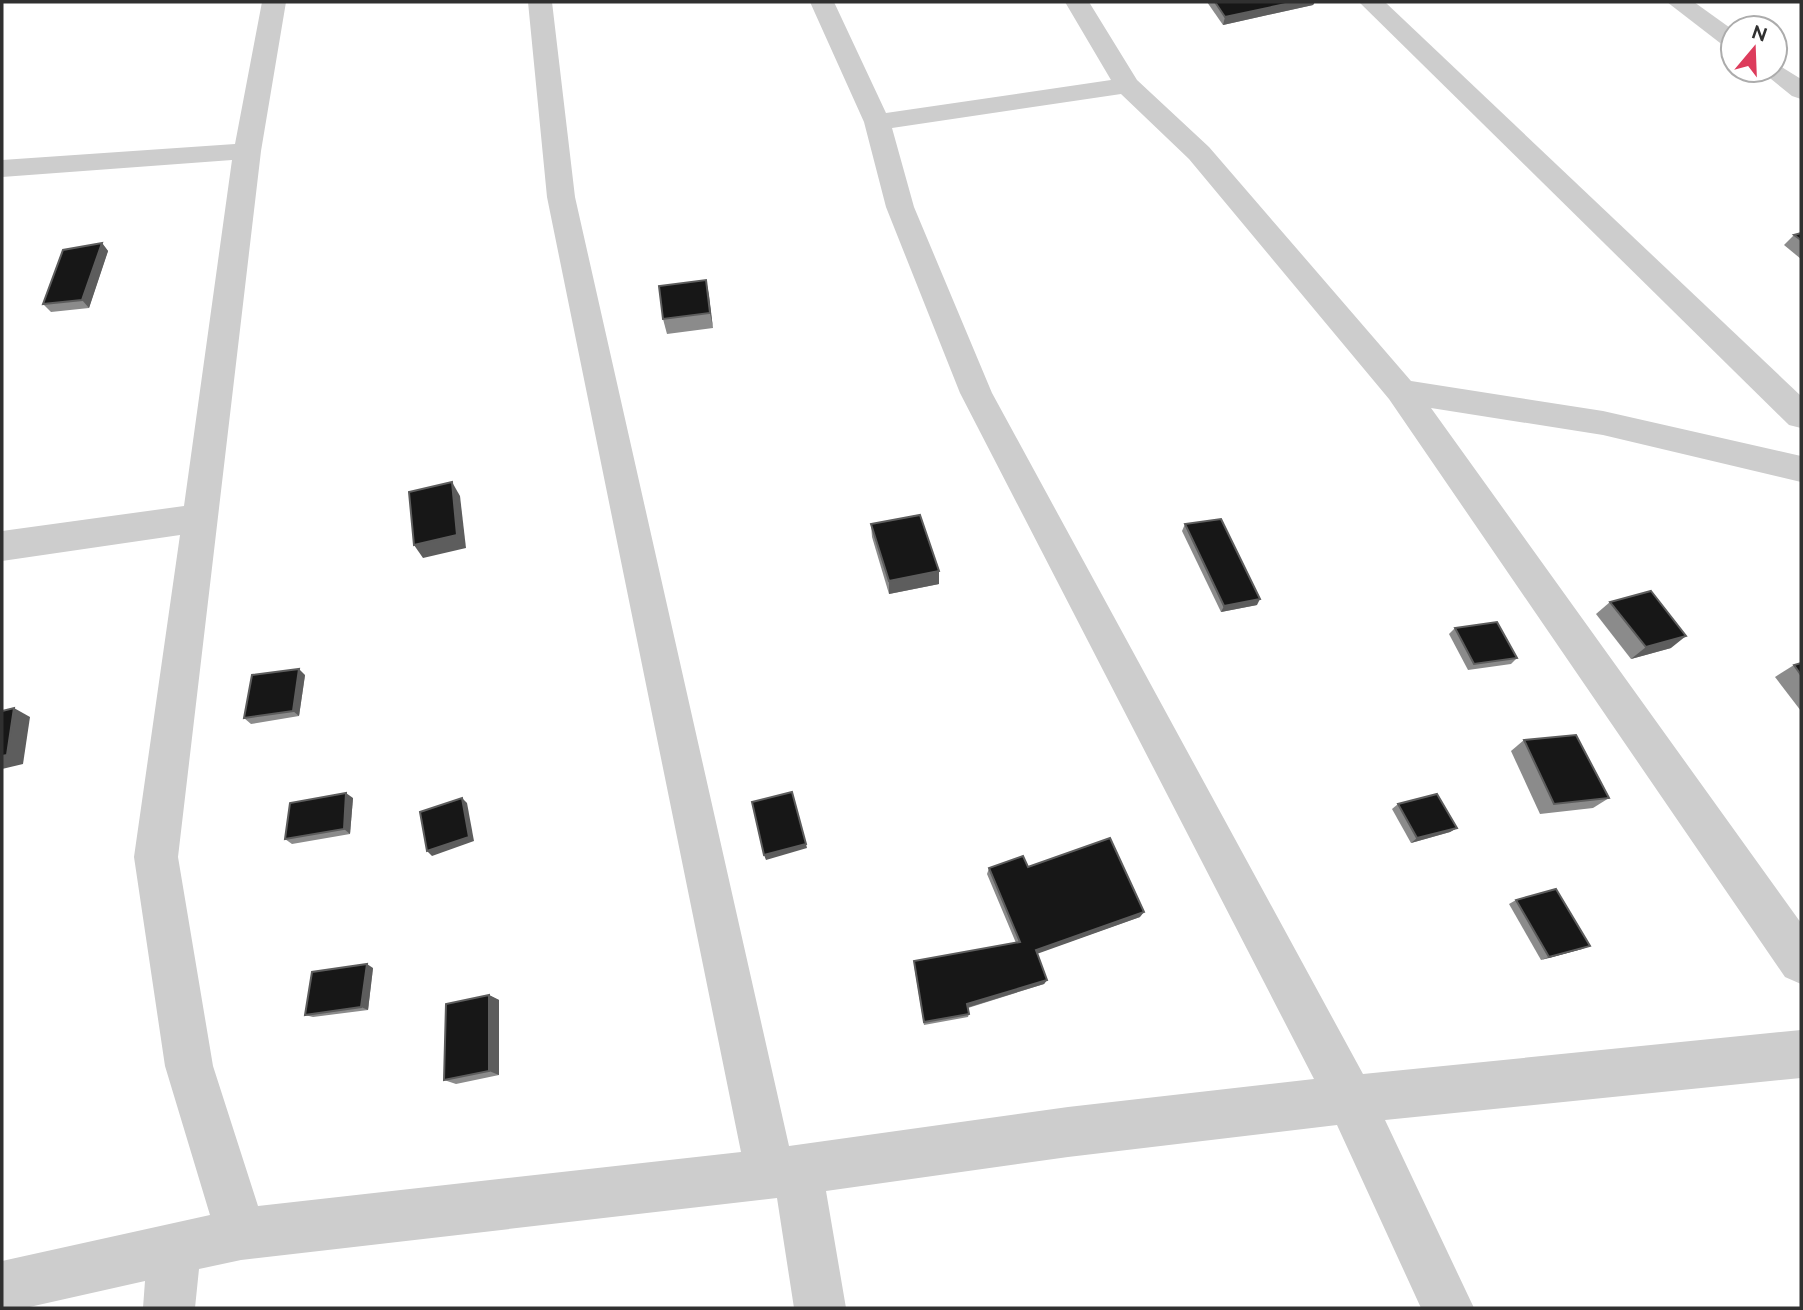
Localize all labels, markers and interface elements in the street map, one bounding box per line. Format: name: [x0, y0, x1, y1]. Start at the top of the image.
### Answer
north arrow: [1719, 14, 1789, 84]
text: N: [1749, 20, 1770, 46]

